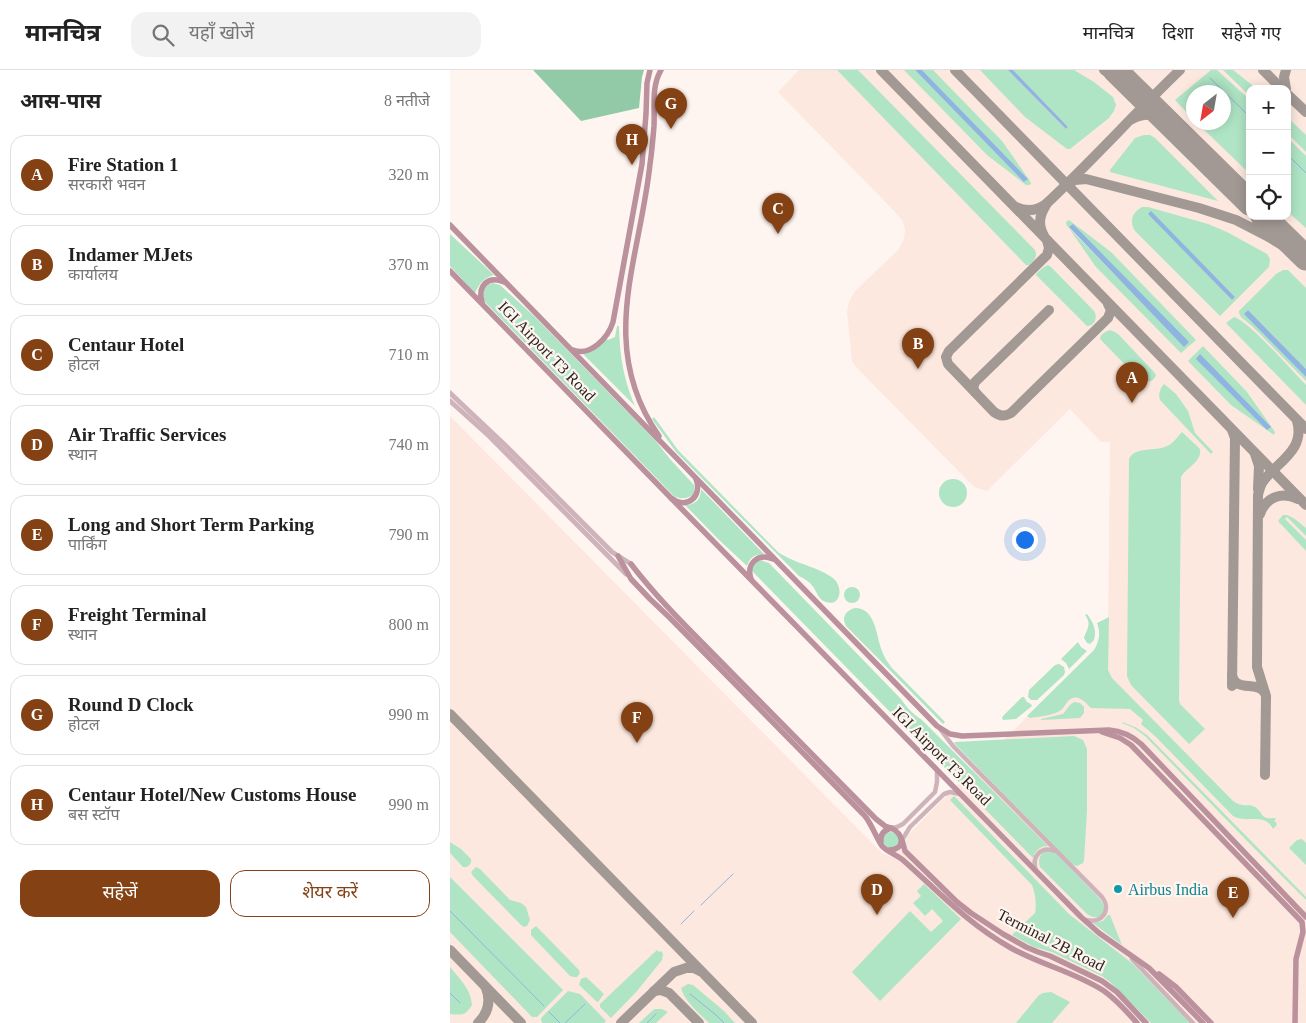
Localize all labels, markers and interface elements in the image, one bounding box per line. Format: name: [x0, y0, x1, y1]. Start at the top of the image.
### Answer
search box: [131, 12, 481, 57]
text: मानचित्र: [25, 20, 101, 46]
icon: search: [149, 21, 177, 49]
text: यहाँ खोजें: [189, 22, 254, 43]
text: मानचित्र: [1083, 23, 1134, 43]
text: दिशा: [1162, 23, 1193, 43]
text: सहेजे गए: [1221, 23, 1281, 43]
north arrow: [1186, 85, 1231, 130]
map controls: [1246, 85, 1291, 220]
button: +: [1246, 85, 1291, 130]
pin: G: [655, 88, 687, 129]
text: आस-पास: [20, 89, 101, 113]
text: 8 नतीजे: [384, 92, 430, 109]
pin: H: [616, 124, 648, 165]
button: −: [1246, 130, 1291, 175]
text: Fire Station 1: [68, 154, 178, 175]
text: A: [31, 166, 43, 183]
text: 320 m: [389, 166, 429, 183]
button: locate: [1246, 175, 1291, 220]
text: सरकारी भवन: [68, 176, 146, 193]
pin: C: [762, 193, 794, 234]
text: Indamer MJets: [68, 244, 193, 265]
text: B: [32, 256, 42, 273]
text: 370 m: [389, 256, 429, 273]
text: कार्यालय: [68, 266, 118, 283]
street label: IGI Airport T3 Road: [494, 298, 599, 405]
pin: B: [902, 328, 934, 369]
text: Centaur Hotel: [68, 334, 184, 355]
text: C: [31, 346, 43, 363]
text: 710 m: [389, 346, 429, 363]
text: होटल: [68, 356, 100, 373]
pin: A: [1116, 362, 1148, 403]
text: Air Traffic Services: [68, 424, 226, 445]
text: D: [31, 436, 43, 453]
text: 740 m: [389, 436, 429, 453]
text: स्थान: [68, 446, 97, 463]
text: Long and Short Term Parking: [68, 514, 314, 535]
text: E: [32, 526, 42, 543]
text: 790 m: [389, 526, 429, 543]
your location: [1012, 527, 1038, 553]
text: पार्किंग: [68, 536, 107, 553]
text: Freight Terminal: [68, 604, 206, 625]
text: F: [32, 616, 42, 633]
text: 800 m: [389, 616, 429, 633]
text: स्थान: [68, 626, 97, 643]
text: Round D Clock: [68, 694, 194, 715]
pin: F: [621, 702, 653, 743]
street label: IGI Airport T3 Road: [889, 703, 995, 809]
text: G: [31, 706, 43, 723]
text: 990 m: [389, 706, 429, 723]
text: होटल: [68, 716, 100, 733]
text: Centaur Hotel/New Customs House: [68, 784, 356, 805]
text: H: [31, 796, 43, 813]
text: 990 m: [389, 796, 429, 813]
text: बस स्टॉप: [68, 806, 119, 823]
button: सहेजें: [20, 870, 220, 917]
button: शेयर करें: [230, 870, 430, 917]
pin: D: [861, 874, 893, 915]
pin: E: [1217, 877, 1249, 918]
place label: Airbus India: [1128, 881, 1208, 898]
marker: Airbus India: [1112, 883, 1124, 895]
street label: Terminal 2B Road: [995, 906, 1107, 974]

